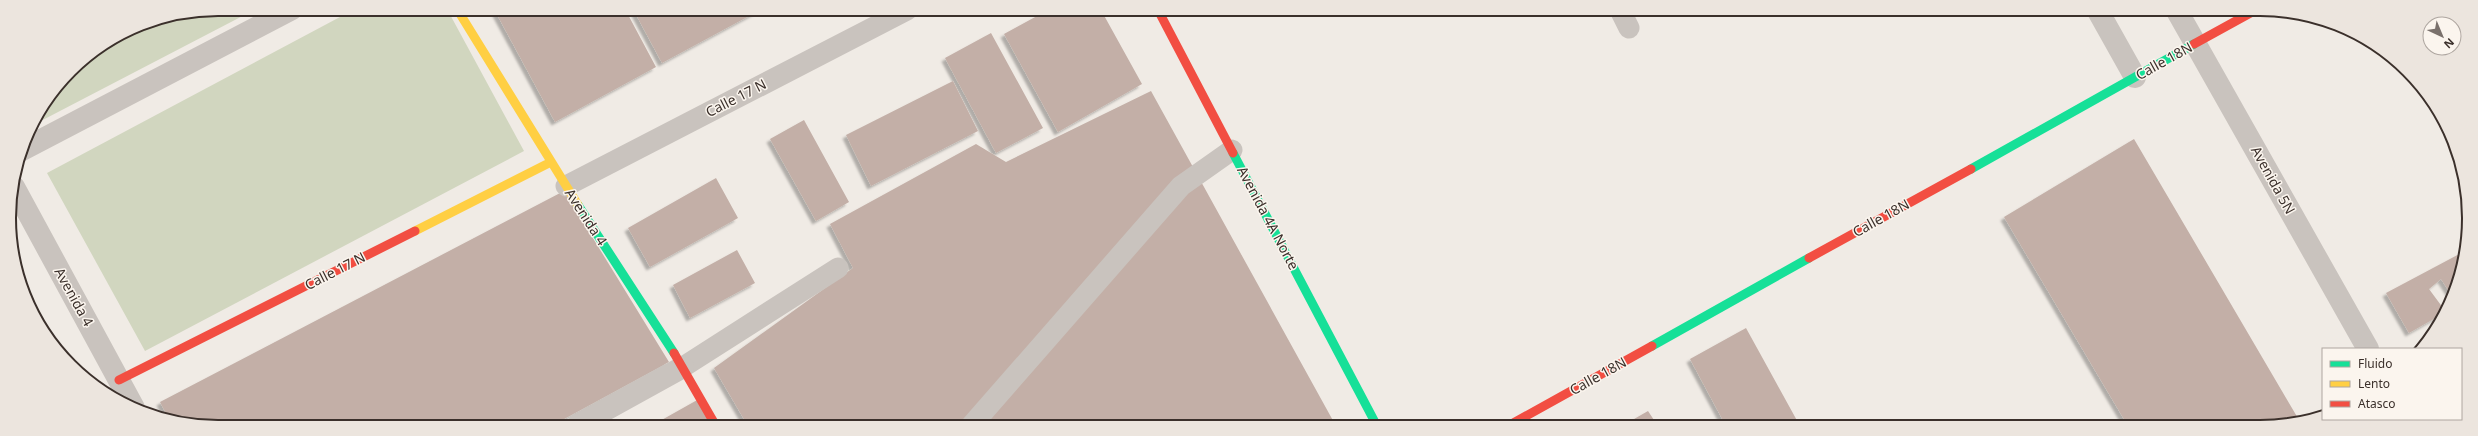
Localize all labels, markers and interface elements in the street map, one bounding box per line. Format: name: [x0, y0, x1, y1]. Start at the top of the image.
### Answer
north arrow: [2422, 16, 2462, 56]
text: N: [2441, 35, 2458, 52]
street label: Calle 18N: [2132, 37, 2196, 84]
street label: Calle 17 N: [702, 74, 769, 121]
street label: Avenida 5N: [2247, 142, 2300, 217]
street label: Avenida 4A Norte: [1233, 163, 1304, 273]
street label: Avenida 4: [561, 185, 612, 249]
street label: Calle 18N: [1849, 194, 1913, 241]
street label: Calle 17 N: [301, 247, 368, 294]
street label: Avenida 4: [51, 264, 98, 330]
legend: [2322, 348, 2462, 420]
street label: Calle 18N: [1566, 352, 1630, 399]
text: Fluido: [2358, 355, 2392, 372]
text: Lento: [2358, 375, 2390, 392]
text: Atasco: [2358, 395, 2396, 412]

